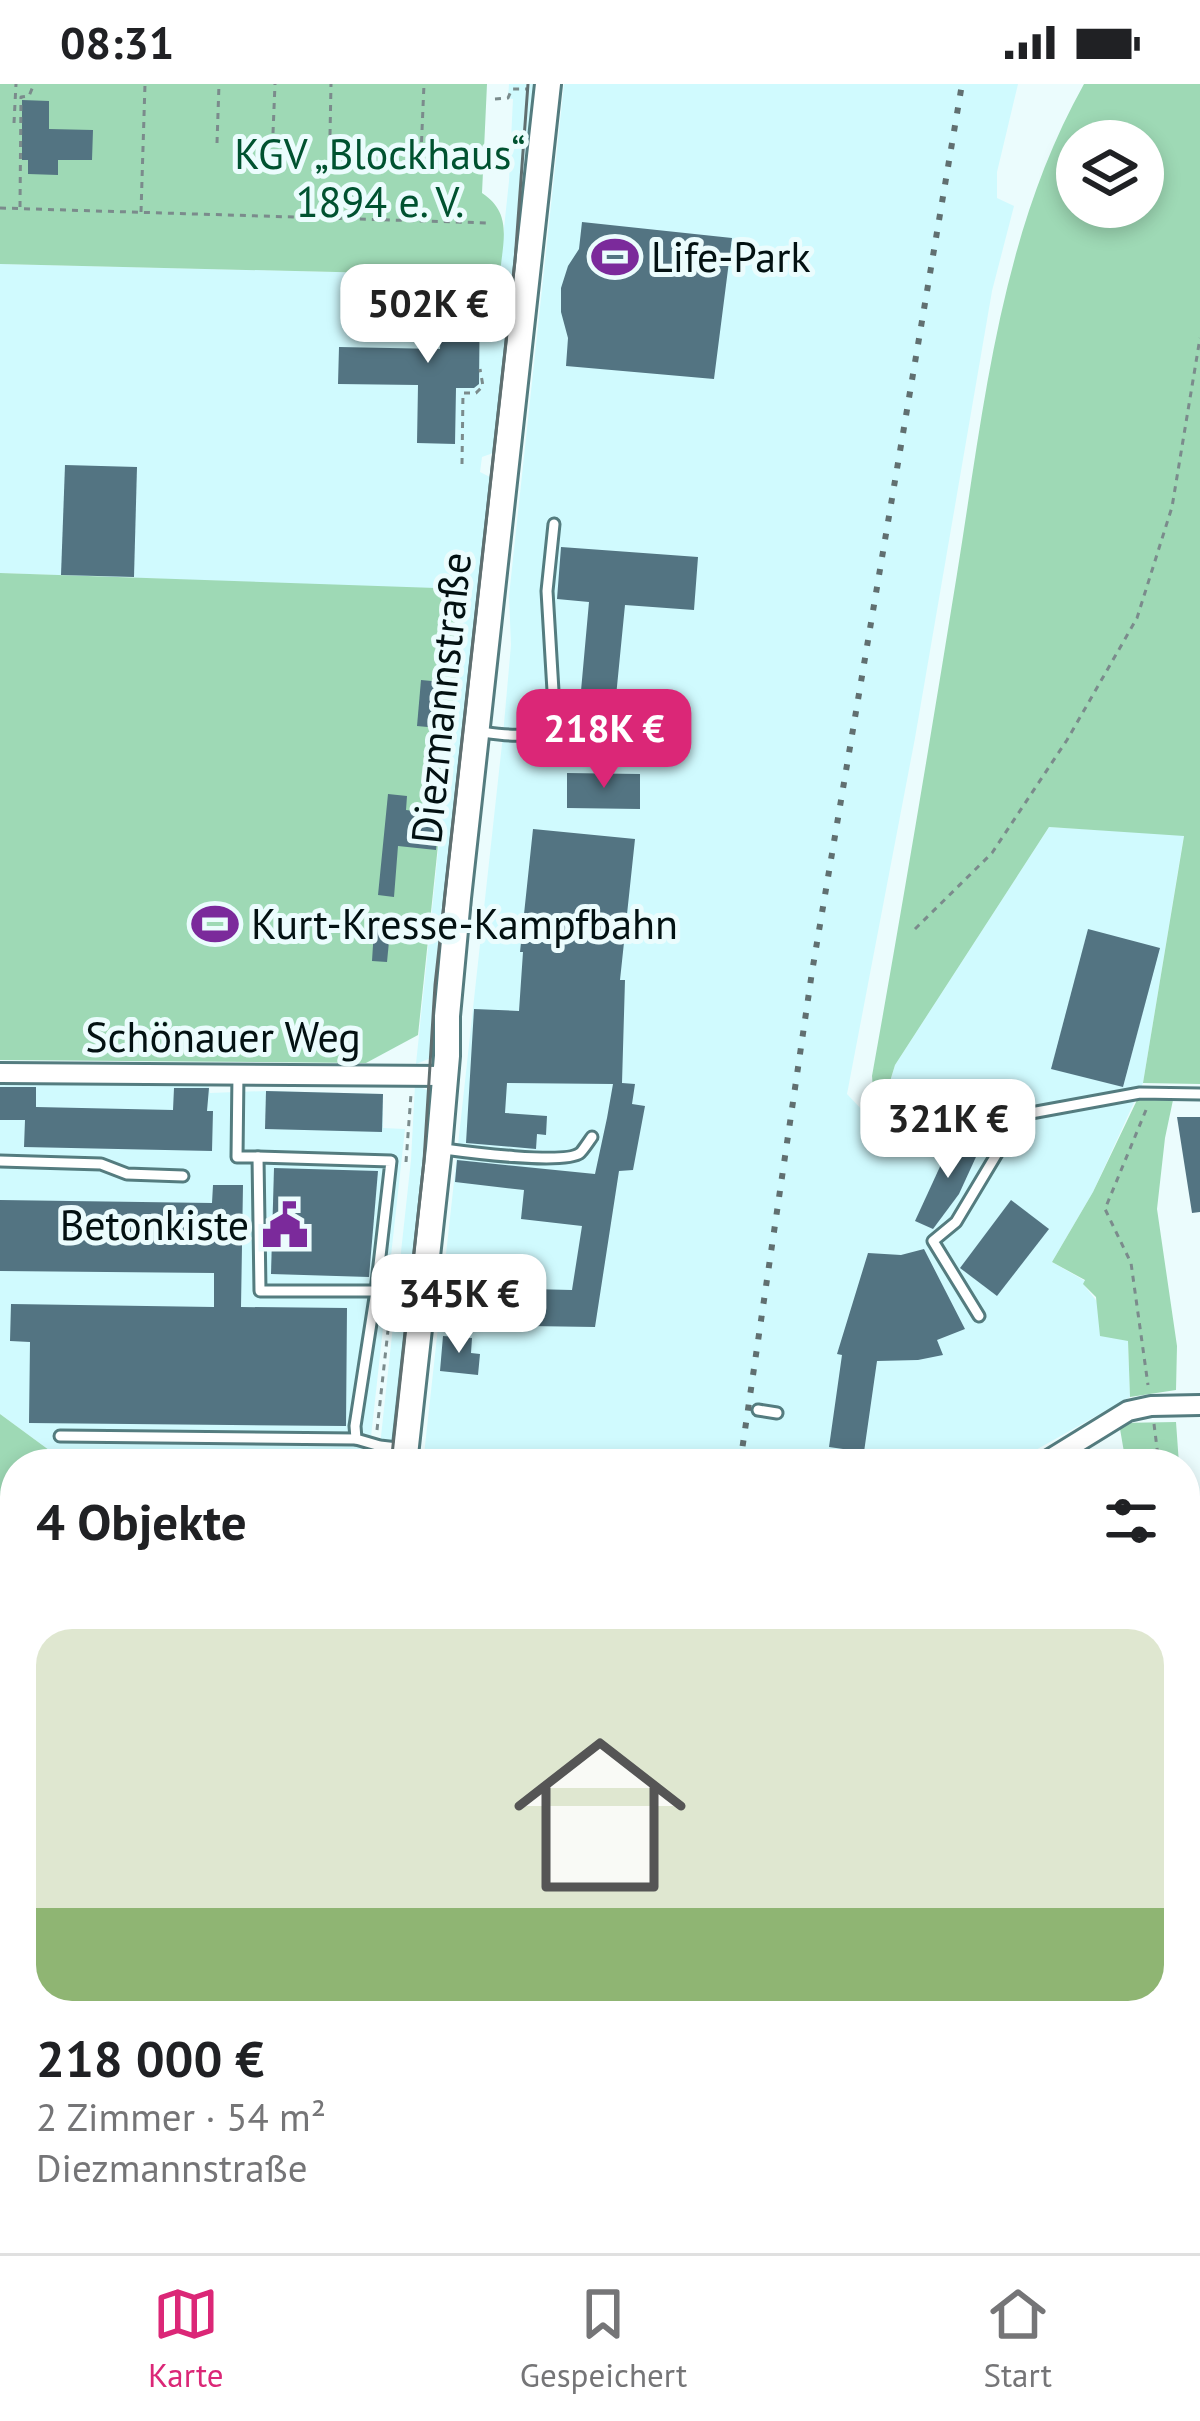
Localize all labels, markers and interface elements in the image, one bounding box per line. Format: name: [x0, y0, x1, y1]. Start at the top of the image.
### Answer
text: 08:31: [60, 13, 174, 71]
map controls: [1056, 120, 1164, 228]
button: layers: [1056, 120, 1164, 228]
park label: KGV „Blockhaus“ 1894 e. V.: [234, 126, 526, 229]
place label: Life-Park: [651, 229, 811, 284]
sports icon: Life-Park: [590, 232, 640, 282]
pin: 502K €: [330, 264, 526, 366]
text: 502K €: [367, 277, 489, 328]
street label: Diezmannstraße: [398, 550, 483, 846]
pin: 218K €: [506, 689, 702, 791]
text: 218K €: [543, 702, 665, 753]
place label: Kurt-Kresse-Kampfbahn: [251, 896, 678, 951]
sports icon: Kurt-Kresse-Kampfbahn: [190, 899, 240, 949]
street label: Schönauer Weg: [85, 1009, 361, 1064]
pin: 321K €: [850, 1079, 1046, 1181]
text: 321K €: [887, 1092, 1009, 1143]
place label: Betonkiste: [60, 1197, 249, 1252]
public building icon: Betonkiste: [260, 1200, 310, 1250]
pin: 345K €: [361, 1254, 557, 1356]
text: 345K €: [398, 1267, 520, 1318]
text: 4 Objekte: [36, 1488, 247, 1554]
icon: filters: [1098, 1488, 1164, 1554]
icon: home: [492, 1707, 708, 1923]
text: 218 000 €: [36, 2025, 264, 2091]
text: 2 Zimmer · 54 m²: [36, 2091, 326, 2142]
text: Diezmannstraße: [36, 2142, 308, 2193]
tab: Karte: [148, 2281, 223, 2396]
tab: Gespeichert: [520, 2281, 687, 2396]
tab: Start: [983, 2281, 1052, 2396]

